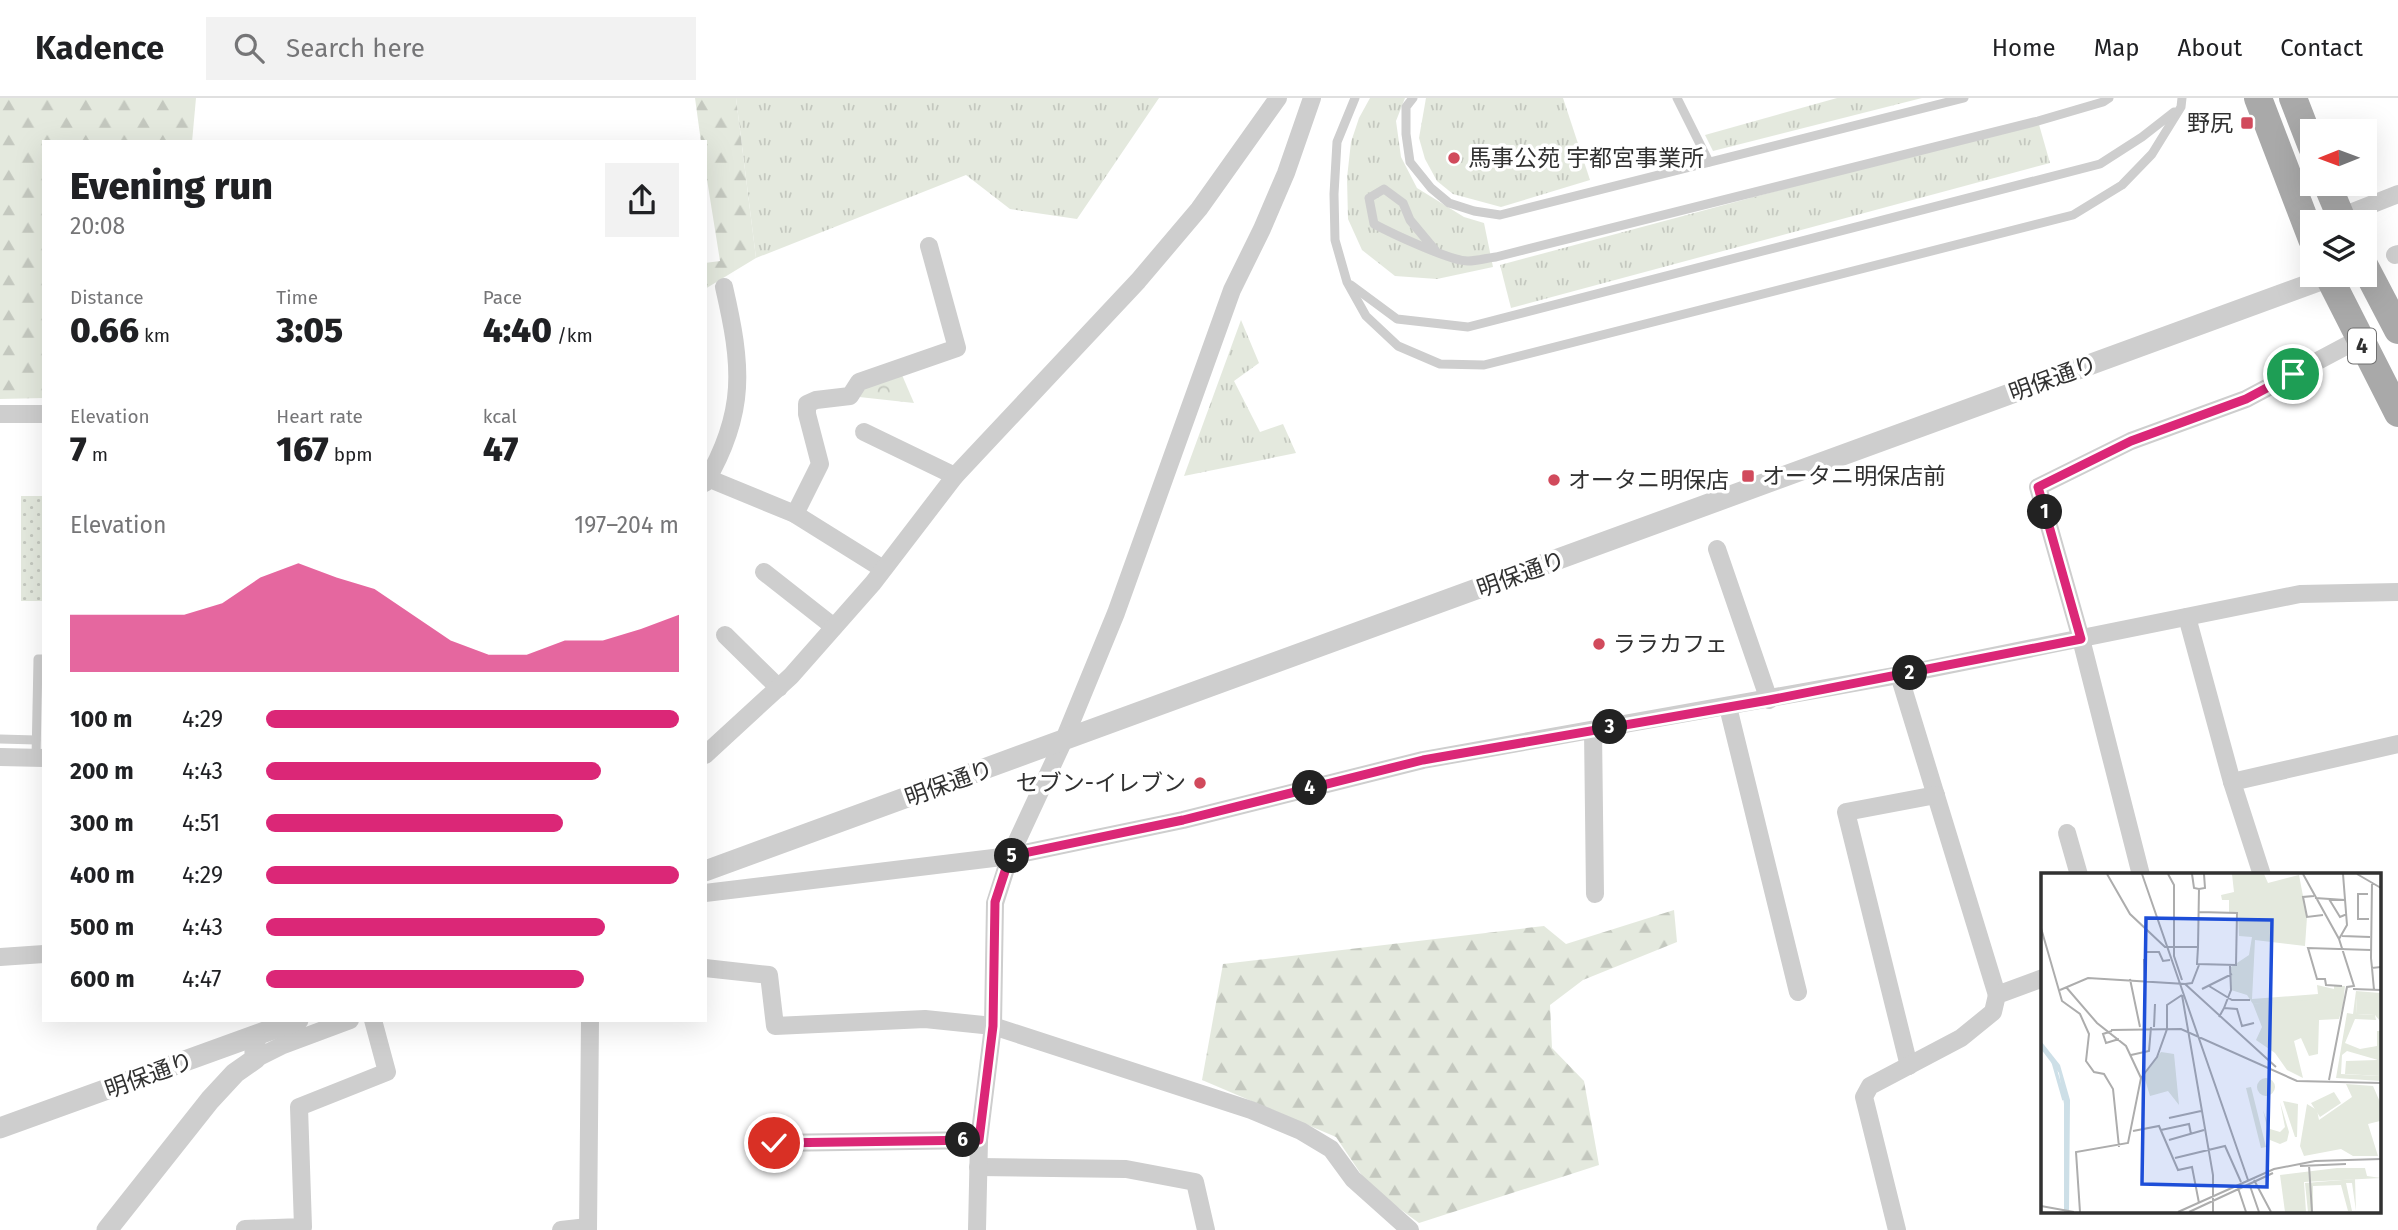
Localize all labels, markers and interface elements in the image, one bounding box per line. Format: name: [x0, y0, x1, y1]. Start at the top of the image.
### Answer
search box: [206, 17, 696, 80]
text: Kadence: [35, 28, 164, 68]
icon: search: [230, 29, 268, 67]
text: Search here: [286, 33, 425, 64]
text: Home: [1992, 34, 2056, 62]
text: Map: [2094, 34, 2140, 62]
text: About: [2178, 34, 2242, 62]
text: Contact: [2280, 34, 2363, 62]
place label: 野尻: [2187, 109, 2233, 137]
marker: 野尻: [2239, 115, 2255, 131]
north arrow: [2300, 119, 2376, 196]
map controls: [2300, 119, 2377, 287]
place label: 馬事公苑 宇都宮事業所: [1468, 144, 1704, 172]
marker: 馬事公苑 宇都宮事業所: [1446, 150, 1462, 166]
text: Evening run: [70, 163, 273, 209]
button: share: [605, 163, 679, 237]
button: layers: [2300, 210, 2377, 287]
text: 20:08: [70, 212, 125, 240]
text: Distance: [70, 286, 144, 309]
text: Time: [276, 286, 318, 309]
text: Pace: [483, 286, 522, 309]
text: 0.66: [70, 309, 139, 351]
text: 3:05: [276, 309, 343, 351]
text: 4:40: [483, 309, 552, 351]
text: km: [139, 324, 170, 347]
text: /km: [552, 324, 593, 347]
road number: 4: [2348, 328, 2376, 364]
pin: [2263, 344, 2323, 404]
street label: 明保通り: [2005, 349, 2101, 407]
icon: arrive: [2274, 355, 2312, 393]
text: Elevation: [70, 405, 150, 428]
text: Heart rate: [276, 405, 363, 428]
text: kcal: [483, 405, 517, 428]
text: 7: [70, 428, 87, 470]
text: 167: [276, 428, 329, 470]
text: 47: [483, 428, 518, 470]
text: m: [87, 443, 108, 466]
text: bpm: [329, 443, 373, 466]
place label: オータニ明保店前: [1762, 462, 1946, 490]
place label: オータニ明保店: [1568, 466, 1729, 494]
marker: オータニ明保店前: [1740, 468, 1756, 484]
marker: オータニ明保店: [1546, 472, 1562, 488]
pin: 1: [2028, 494, 2062, 530]
text: 1: [2040, 500, 2049, 523]
text: Elevation: [70, 511, 166, 539]
text: 197–204 m: [574, 511, 679, 539]
street label: 明保通り: [1473, 545, 1569, 603]
place label: ララカフェ: [1613, 630, 1728, 658]
marker: ララカフェ: [1591, 636, 1607, 652]
pin: 2: [1892, 656, 1927, 690]
text: 2: [1905, 661, 1914, 684]
text: 100 m: [70, 705, 132, 733]
text: 4:29: [182, 705, 223, 733]
pin: 3: [1592, 710, 1628, 744]
text: 3: [1605, 715, 1614, 738]
street label: 明保通り: [901, 754, 997, 812]
text: 200 m: [70, 757, 134, 785]
text: 4:43: [182, 757, 223, 785]
place label: セブン-イレブン: [1016, 769, 1186, 797]
pin: 4: [1292, 770, 1328, 806]
marker: セブン-イレブン: [1192, 775, 1208, 791]
text: 4: [1304, 776, 1315, 799]
text: 300 m: [70, 809, 134, 837]
text: 4:51: [182, 809, 220, 837]
pin: 5: [995, 838, 1030, 874]
text: 5: [1006, 844, 1017, 867]
text: 400 m: [70, 861, 135, 889]
text: 4:29: [182, 861, 223, 889]
inset map: [2041, 873, 2380, 1212]
text: 500 m: [70, 913, 134, 941]
text: 4:43: [182, 913, 223, 941]
text: 600 m: [70, 965, 135, 993]
text: 4:47: [182, 965, 222, 993]
street label: 明保通り: [101, 1046, 197, 1104]
pin: [744, 1113, 804, 1173]
pin: 6: [946, 1122, 981, 1158]
icon: check: [755, 1124, 793, 1162]
text: 6: [957, 1128, 968, 1151]

